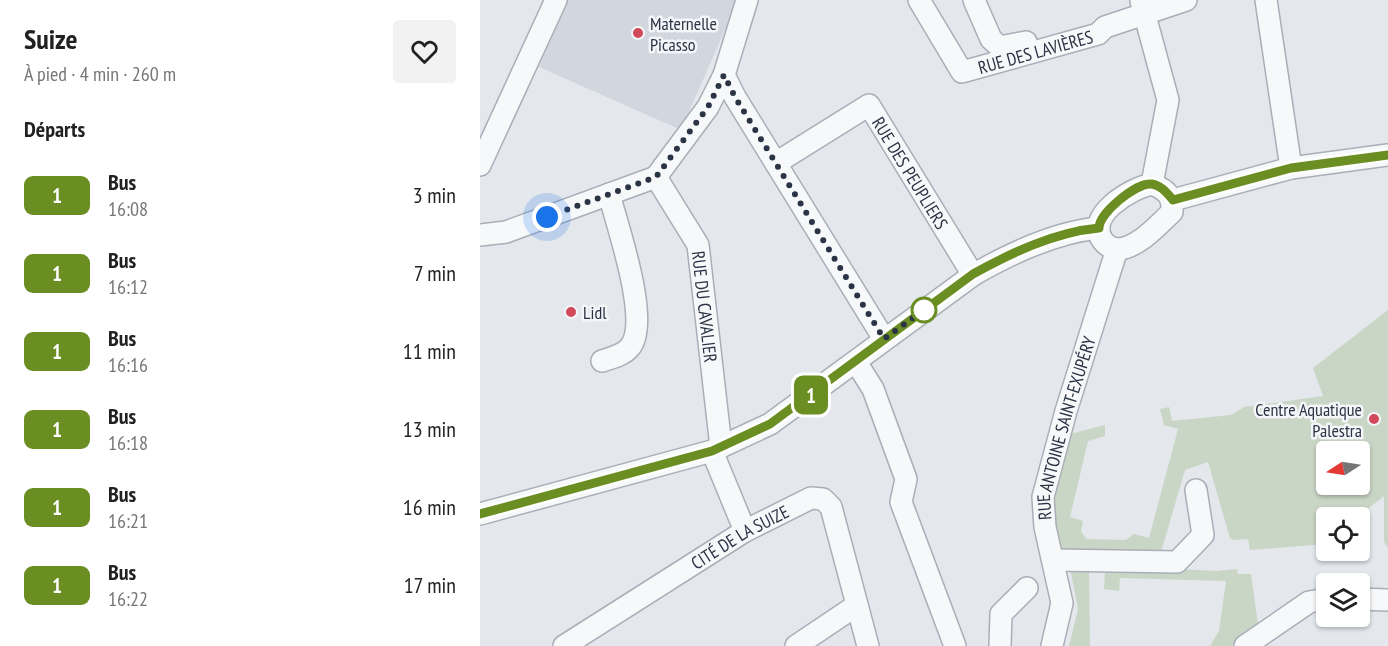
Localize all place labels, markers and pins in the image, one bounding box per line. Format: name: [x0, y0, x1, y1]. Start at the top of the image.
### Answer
place label: Maternelle Picasso: [650, 12, 717, 56]
marker: Maternelle Picasso: [631, 26, 645, 40]
unlabelled marker: [911, 297, 937, 323]
place label: Lidl: [583, 301, 607, 324]
marker: Lidl: [564, 305, 578, 319]
place label: Centre Aquatique Palestra: [1255, 398, 1362, 442]
marker: Centre Aquatique Palestra: [1367, 412, 1381, 426]

